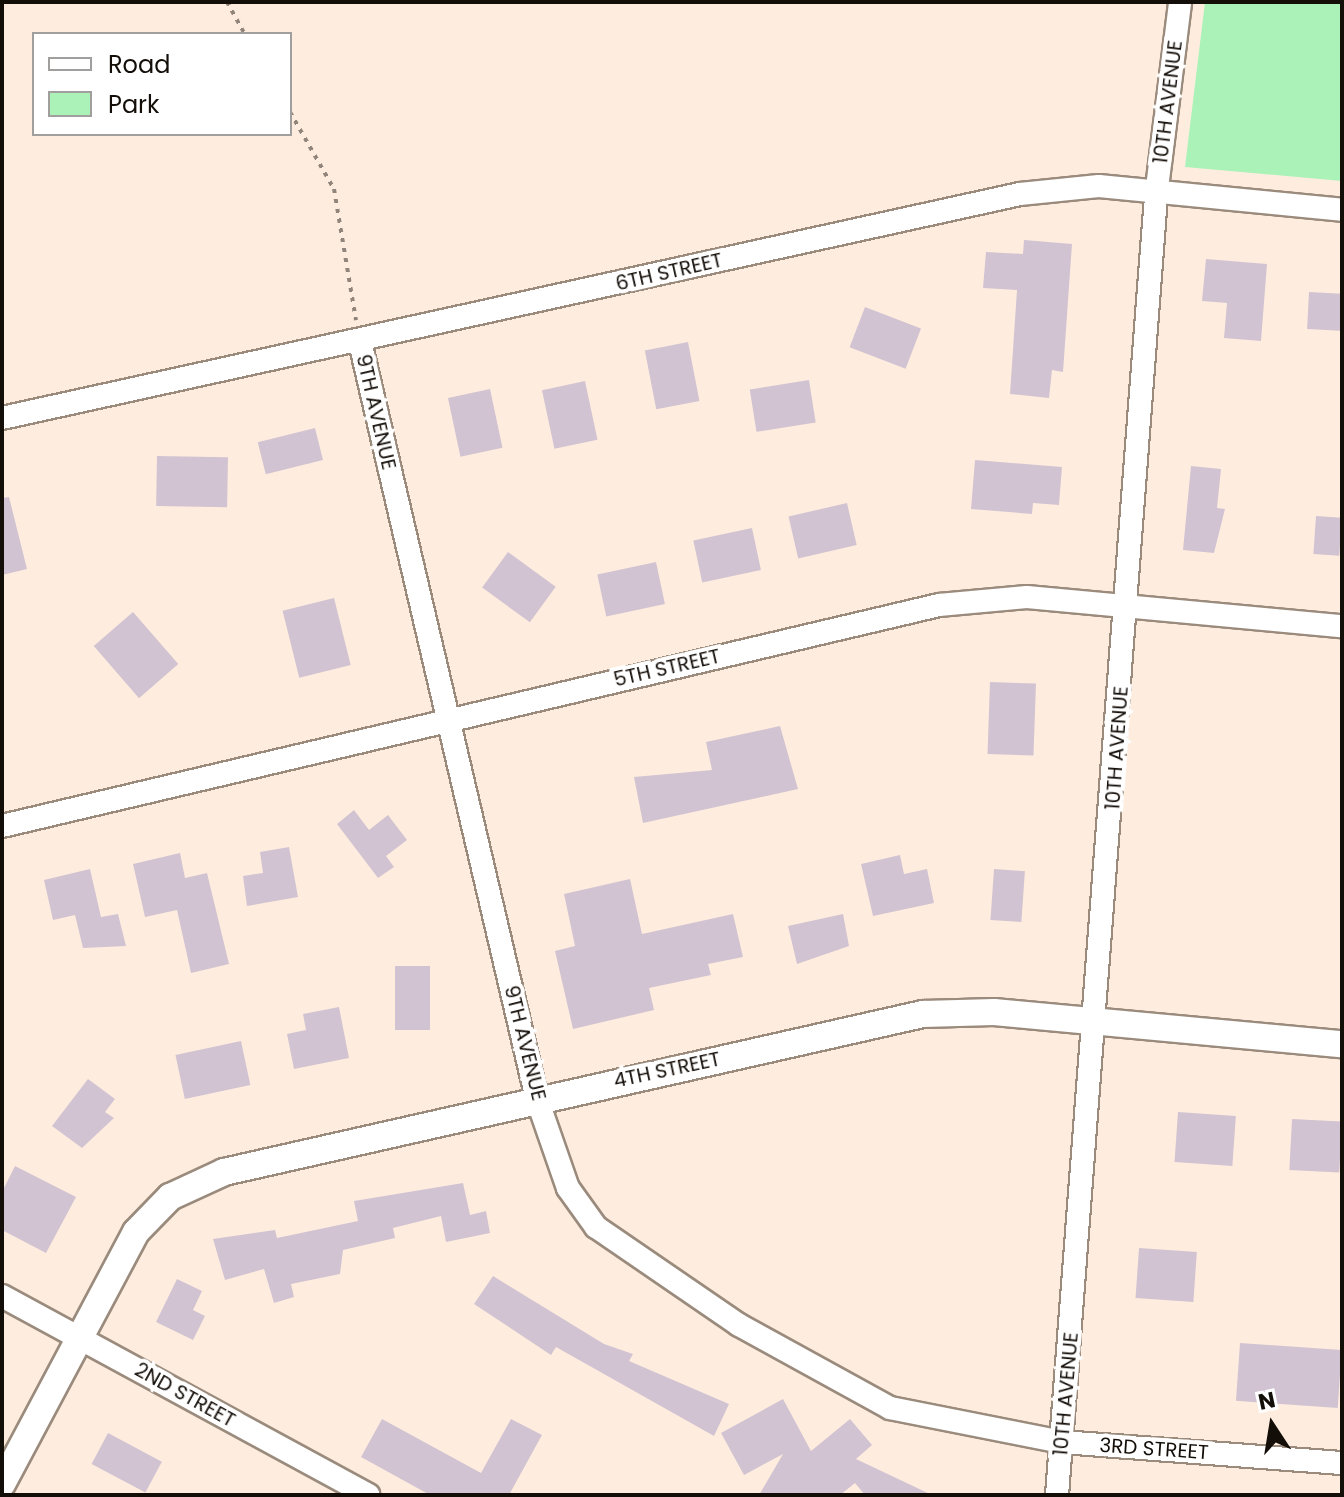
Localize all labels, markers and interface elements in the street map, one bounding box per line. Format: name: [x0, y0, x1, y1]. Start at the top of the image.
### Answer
legend: [32, 32, 292, 136]
street label: 10TH AVENUE: [1149, 39, 1187, 165]
text: Road: [108, 48, 170, 81]
text: Park: [108, 88, 159, 121]
street label: 6TH STREET: [613, 248, 725, 296]
street label: 9TH AVENUE: [351, 352, 401, 472]
street label: 5TH STREET: [611, 644, 723, 692]
street label: 10TH AVENUE: [1101, 685, 1133, 811]
street label: 9TH AVENUE: [499, 983, 551, 1103]
street label: 4TH STREET: [611, 1047, 723, 1093]
street label: 10TH AVENUE: [1049, 1331, 1083, 1457]
street label: 2ND STREET: [131, 1358, 239, 1432]
text: N: [1256, 1384, 1278, 1418]
north arrow: [1232, 1385, 1312, 1465]
street label: 3RD STREET: [1099, 1433, 1209, 1465]

